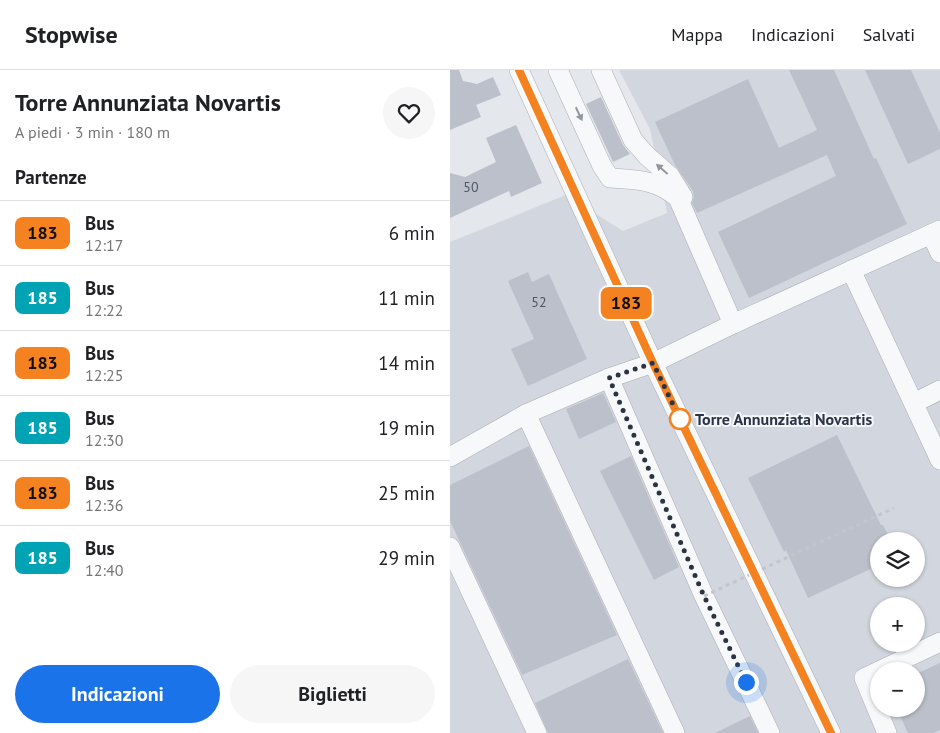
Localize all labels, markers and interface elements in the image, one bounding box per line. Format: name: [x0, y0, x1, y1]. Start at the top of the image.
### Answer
text: Stopwise: [25, 19, 118, 50]
text: Mappa: [671, 23, 723, 46]
text: Indicazioni: [751, 23, 835, 46]
text: Salvati: [863, 23, 915, 46]
text: Torre Annunziata Novartis: [15, 87, 281, 118]
button: heart: [383, 87, 435, 139]
one-way arrow: [575, 107, 583, 121]
text: A piedi · 3 min · 180 m: [15, 122, 170, 142]
one-way arrow: [657, 163, 669, 175]
text: Partenze: [15, 165, 87, 189]
house number: 50: [463, 178, 479, 196]
text: Bus: [85, 211, 114, 235]
text: 183: [27, 221, 58, 244]
text: 6 min: [389, 221, 435, 245]
text: 12:17: [85, 235, 123, 255]
text: Bus: [85, 276, 114, 300]
text: 185: [27, 286, 58, 309]
text: 11 min: [378, 286, 435, 310]
line badge: 183: [597, 287, 655, 319]
text: 183: [611, 291, 641, 314]
house number: 52: [531, 293, 547, 311]
text: 12:22: [85, 300, 123, 320]
text: Bus: [85, 341, 114, 365]
text: 183: [27, 351, 58, 374]
text: 14 min: [378, 351, 435, 375]
text: 12:25: [85, 365, 123, 385]
text: Bus: [85, 406, 114, 430]
marker: Torre Annunziata Novartis: [669, 408, 691, 430]
place label: Torre Annunziata Novartis: [695, 409, 872, 429]
text: 185: [27, 416, 58, 439]
text: 19 min: [378, 416, 435, 440]
text: 12:30: [85, 430, 123, 450]
text: Bus: [85, 471, 114, 495]
text: 183: [27, 481, 58, 504]
text: 25 min: [378, 481, 435, 505]
text: 12:36: [85, 495, 123, 515]
map controls: [870, 532, 925, 717]
button: layers: [870, 532, 925, 587]
text: Bus: [85, 536, 114, 560]
text: 185: [27, 546, 58, 569]
text: 29 min: [378, 546, 435, 570]
text: 12:40: [85, 560, 123, 580]
button: +: [870, 597, 925, 652]
button: −: [870, 662, 925, 717]
button: Indicazioni: [15, 665, 220, 723]
button: Biglietti: [230, 665, 435, 723]
your location: [734, 670, 759, 695]

